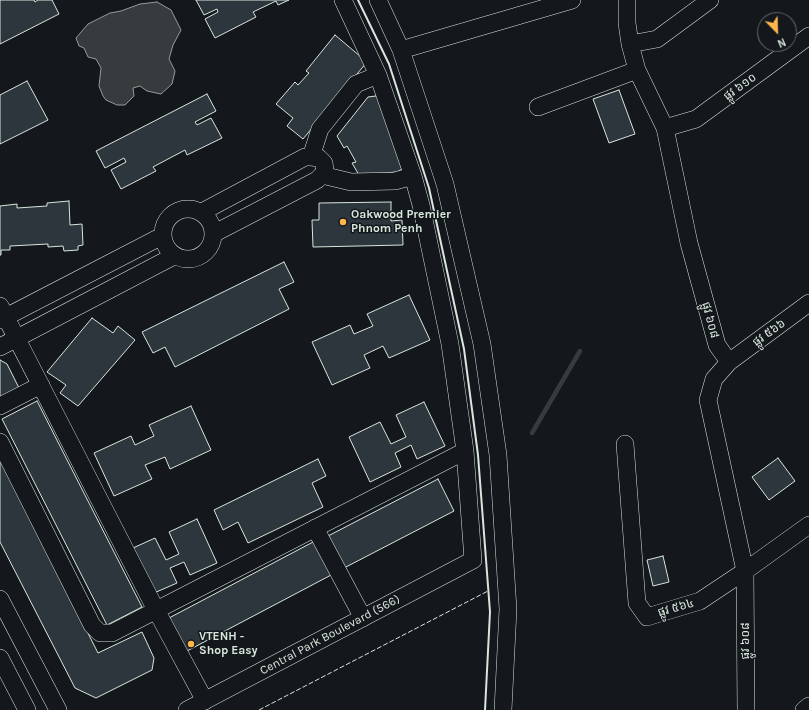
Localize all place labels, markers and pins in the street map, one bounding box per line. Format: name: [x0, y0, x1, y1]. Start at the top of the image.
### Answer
place label: Oakwood Premier Phnom Penh: [351, 208, 451, 236]
marker: Oakwood Premier Phnom Penh: [338, 217, 348, 227]
place label: VTENH - Shop Easy: [199, 630, 258, 658]
marker: VTENH - Shop Easy: [186, 639, 196, 649]

